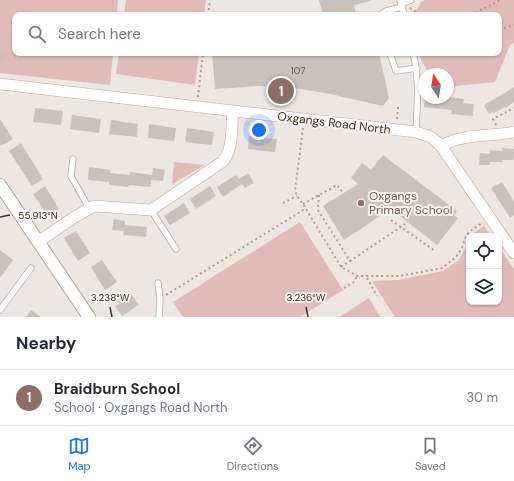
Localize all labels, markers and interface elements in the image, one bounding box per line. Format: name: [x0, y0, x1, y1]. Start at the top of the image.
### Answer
search box: [12, 12, 502, 56]
icon: search: [26, 23, 48, 45]
text: Search here: [58, 24, 141, 44]
house number: 107: [290, 64, 306, 77]
north arrow: [418, 68, 454, 104]
pin: 1: [268, 76, 294, 106]
street label: Oxgangs Road North: [277, 108, 392, 138]
your location: [249, 120, 269, 140]
place label: Oxgangs Primary School: [369, 188, 452, 218]
marker: Oxgangs Primary School: [356, 198, 366, 208]
text: 55.913°N: [18, 209, 58, 222]
map controls: [466, 233, 502, 305]
button: locate: [466, 233, 502, 269]
button: layers: [466, 269, 502, 305]
text: 3.238°W: [91, 291, 130, 304]
text: 3.236°W: [287, 291, 326, 304]
text: Nearby: [16, 332, 76, 354]
text: Braidburn School: [54, 379, 180, 399]
text: 1: [27, 389, 31, 406]
text: 30 m: [466, 389, 498, 406]
text: School · Oxgangs Road North: [54, 399, 228, 416]
tab: Map: [68, 435, 90, 473]
tab: Directions: [227, 435, 279, 473]
tab: Saved: [415, 435, 446, 473]

